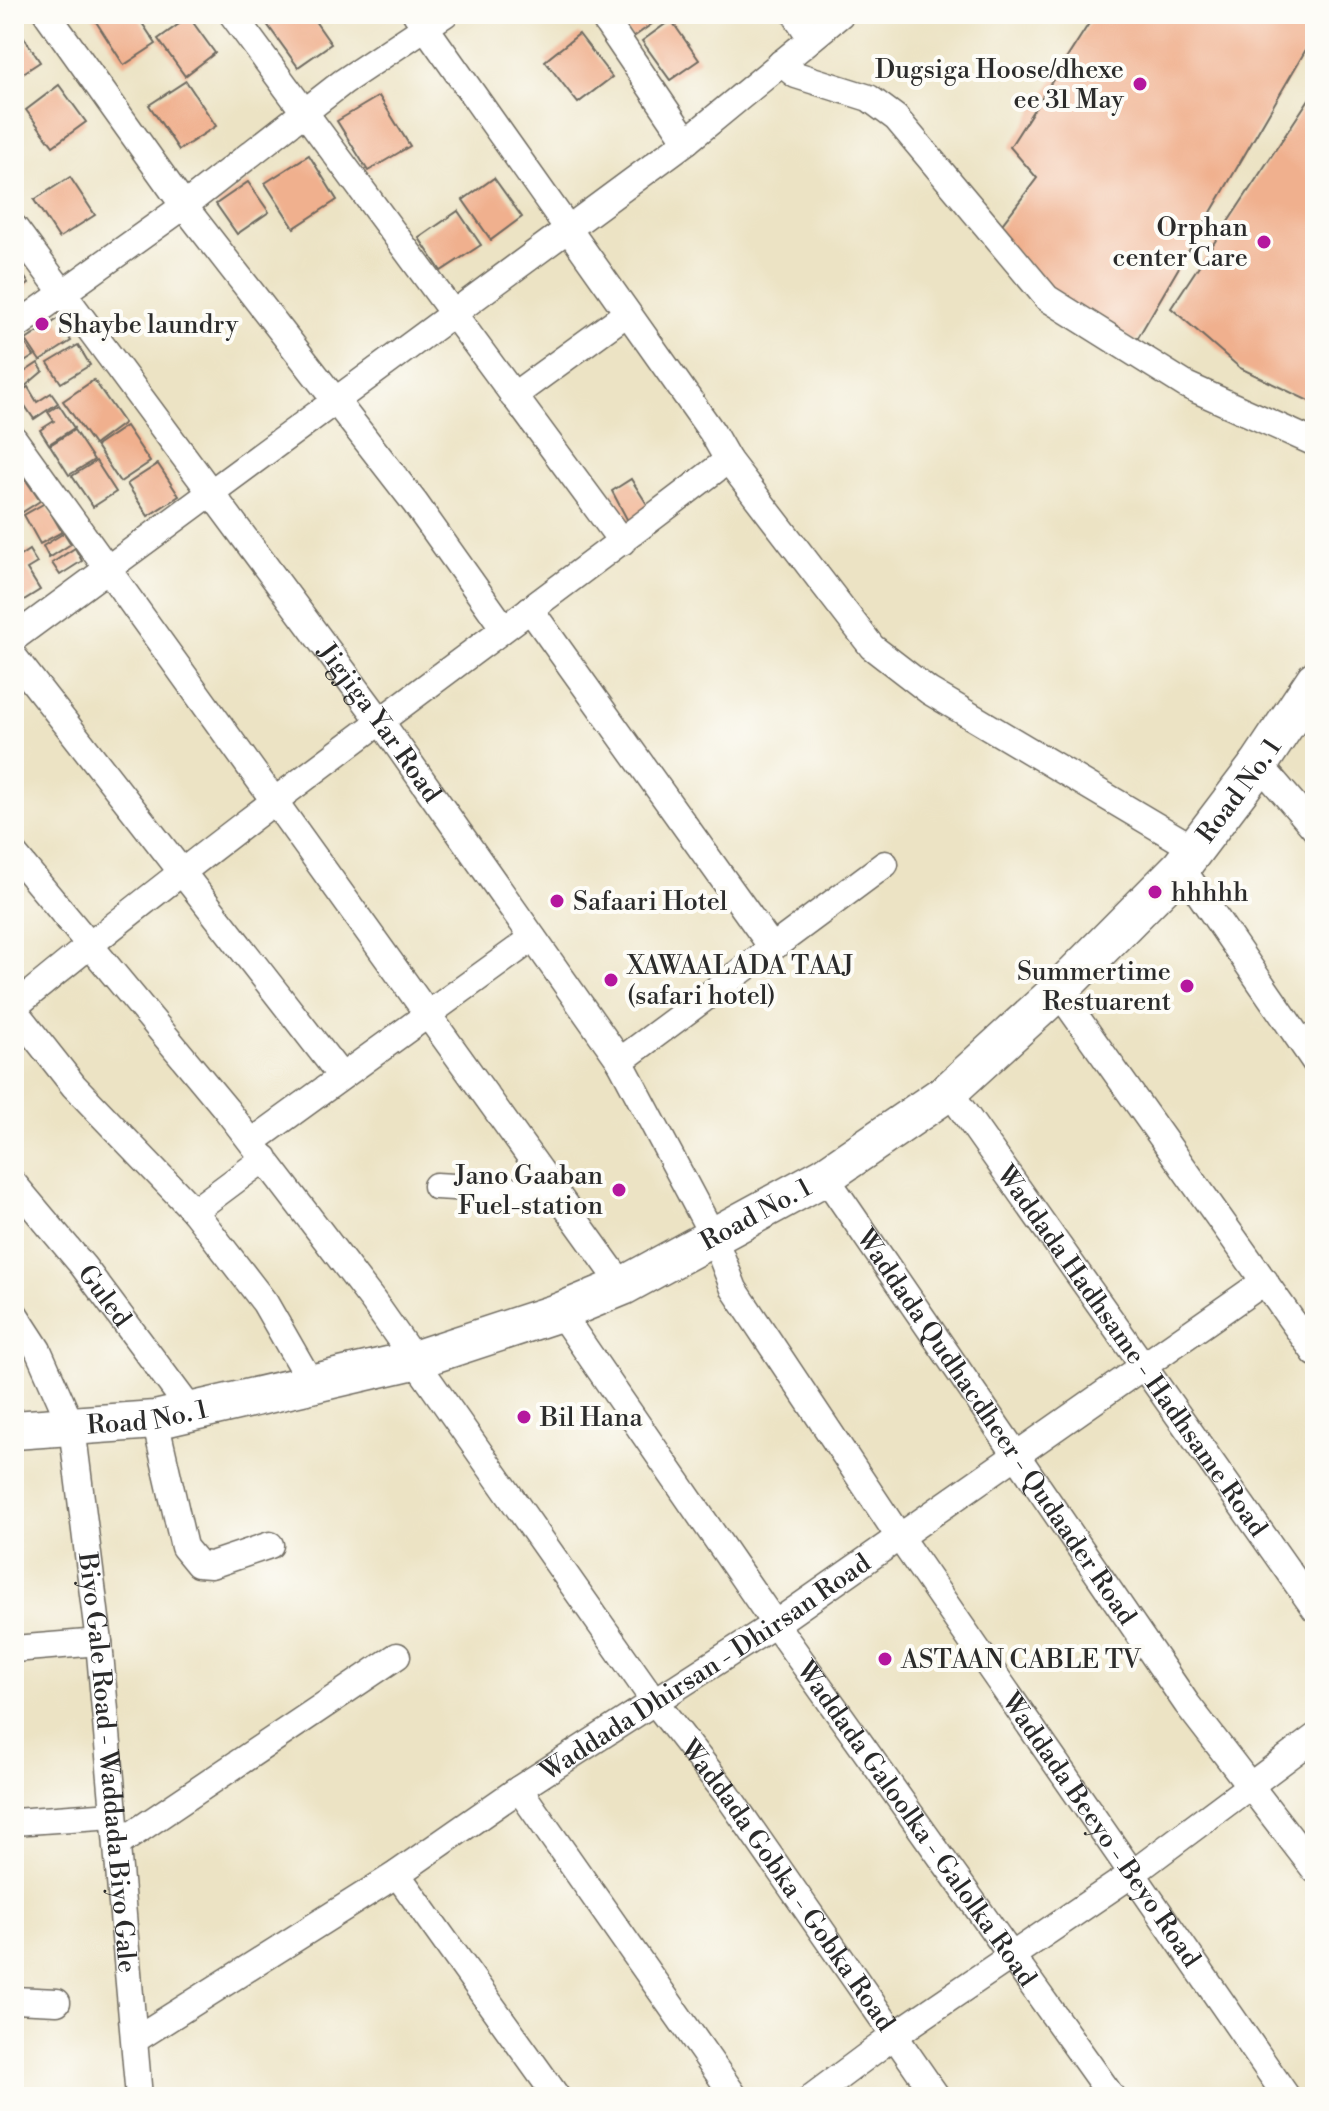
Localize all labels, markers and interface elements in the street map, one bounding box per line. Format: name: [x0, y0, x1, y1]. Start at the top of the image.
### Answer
place label: Dugsiga Hoose/dhexe ee 31 May: [875, 54, 1124, 116]
marker: Dugsiga Hoose/dhexe ee 31 May: [1131, 75, 1149, 93]
place label: Orphan center Care: [1112, 212, 1248, 274]
marker: Orphan center Care: [1255, 233, 1273, 251]
place label: Shaybe laundry: [58, 309, 238, 341]
marker: Shaybe laundry: [33, 315, 51, 333]
street label: Jigjiga Yar Road: [310, 636, 448, 809]
street label: Road No. 1: [1190, 733, 1289, 849]
place label: hhhhh: [1171, 877, 1248, 909]
marker: hhhhh: [1146, 883, 1164, 901]
place label: Safaari Hotel: [573, 886, 728, 918]
marker: Safaari Hotel: [548, 892, 566, 910]
place label: XAWAALADA TAAJ (safari hotel): [626, 950, 854, 1012]
place label: Summertime Restuarent: [1017, 956, 1171, 1018]
marker: XAWAALADA TAAJ (safari hotel): [602, 971, 620, 989]
marker: Summertime Restuarent: [1178, 977, 1196, 995]
street label: Waddada Hadhsame - Hadhsame Road: [989, 1159, 1274, 1543]
place label: Jano Gaaban Fuel-station: [453, 1160, 603, 1222]
street label: Road No. 1: [695, 1171, 817, 1258]
marker: Jano Gaaban Fuel-station: [610, 1181, 628, 1199]
street label: Waddada Qudhacdheer - Qudaader Road: [849, 1222, 1143, 1631]
street label: Guled: [71, 1259, 138, 1334]
street label: Road No. 1: [86, 1393, 211, 1442]
place label: Bil Hana: [539, 1402, 643, 1434]
marker: Bil Hana: [515, 1408, 533, 1426]
street label: Waddada Dhirsan - Dhirsan Road: [534, 1547, 877, 1789]
street label: Biyo Gale Road - Waddada Biyo Gale: [71, 1550, 143, 1974]
place label: ASTAAN CABLE TV: [900, 1644, 1141, 1676]
marker: ASTAAN CABLE TV: [876, 1650, 894, 1668]
street label: Waddada Galoolka - Galolka Road: [789, 1654, 1043, 1993]
street label: Waddada Beeyo - Beyo Road: [994, 1686, 1207, 1974]
street label: Waddada Gobka - Gobka Road: [673, 1732, 902, 2038]

